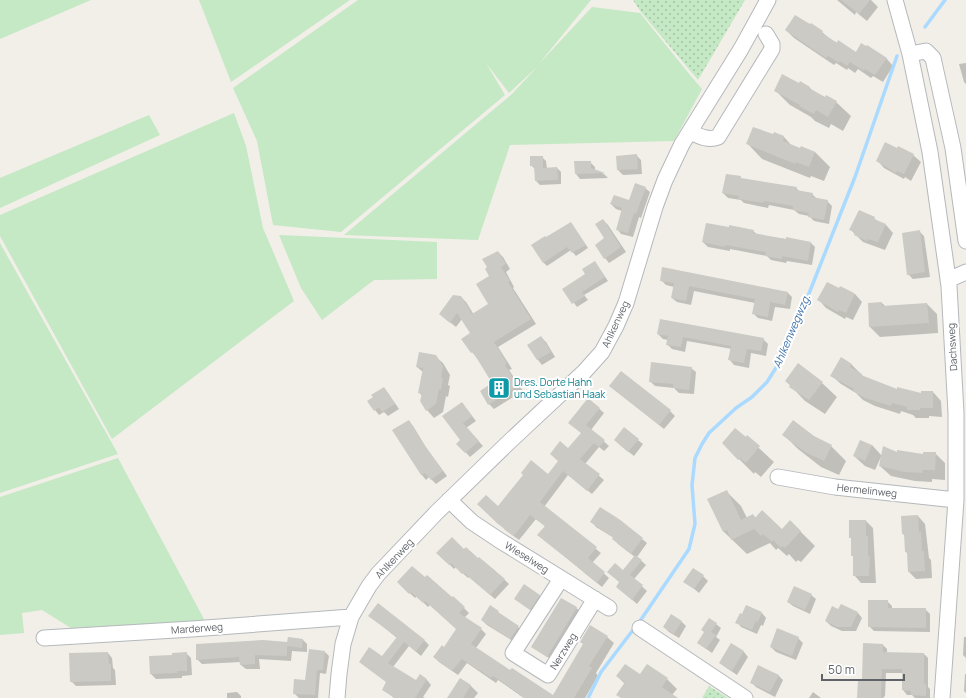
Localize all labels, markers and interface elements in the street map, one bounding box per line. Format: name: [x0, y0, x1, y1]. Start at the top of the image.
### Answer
water label: Ahlkenwegwzg.: [769, 292, 813, 370]
street label: Ahlkenweg: [598, 298, 632, 350]
street label: Dachsweg: [944, 323, 960, 371]
building icon: Dres. Dorte Hahn und Sebastian Haak: [486, 375, 512, 401]
place label: Dres. Dorte Hahn und Sebastian Haak: [514, 375, 606, 401]
street label: Hermelinweg: [836, 480, 898, 500]
street label: Ahlkenweg: [372, 535, 416, 581]
street label: Wieselweg: [502, 538, 552, 576]
street label: Marderweg: [171, 619, 224, 637]
street label: Nerzweg: [546, 630, 580, 672]
scale bar: [822, 656, 904, 682]
text: 50 m: [828, 661, 855, 678]

